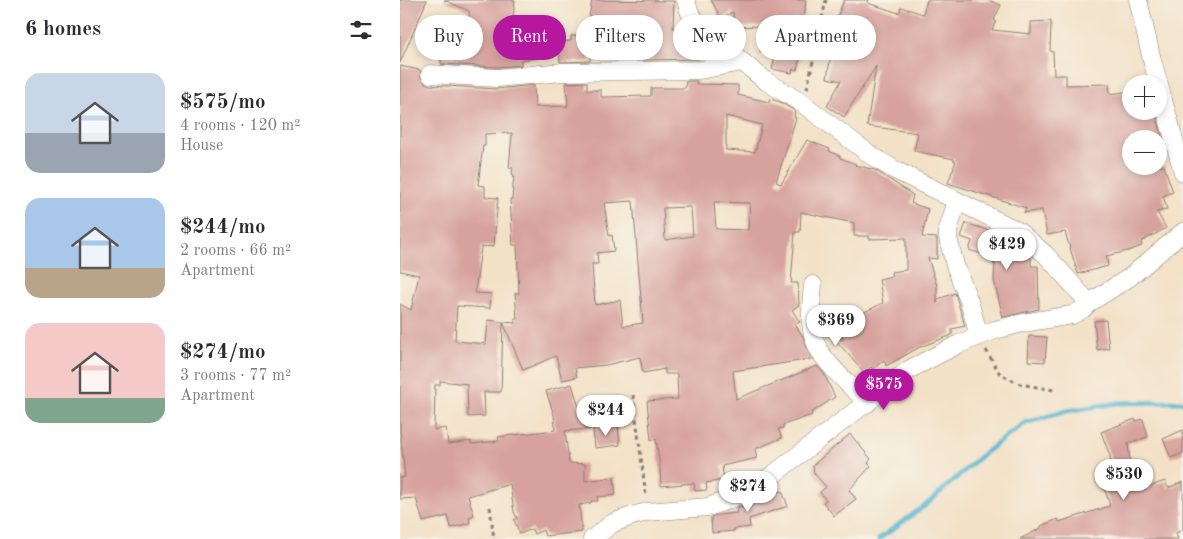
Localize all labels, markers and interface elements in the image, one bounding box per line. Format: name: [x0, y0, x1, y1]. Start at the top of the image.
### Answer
chip: Buy: [415, 15, 483, 60]
chip: Rent: [493, 15, 566, 60]
chip: Filters: [576, 15, 663, 60]
chip: New: [673, 15, 746, 60]
chip: Apartment: [756, 15, 876, 60]
icon: filters: [347, 16, 375, 44]
text: 6 homes: [25, 19, 101, 40]
map controls: [1122, 75, 1167, 175]
button: +: [1122, 75, 1167, 120]
text: $575/mo: [180, 92, 266, 113]
icon: home: [65, 93, 125, 153]
text: 4 rooms · 120 m²: [180, 118, 300, 134]
button: −: [1122, 130, 1167, 175]
text: House: [180, 138, 223, 154]
text: $244/mo: [180, 217, 266, 238]
icon: home: [65, 218, 125, 278]
pin: $429: [977, 228, 1037, 271]
text: $429: [988, 237, 1026, 253]
text: 2 rooms · 66 m²: [180, 243, 291, 259]
text: Apartment: [180, 263, 255, 279]
pin: $369: [806, 304, 866, 347]
text: $369: [817, 313, 855, 329]
text: $274/mo: [180, 342, 266, 363]
icon: home: [65, 343, 125, 403]
text: 3 rooms · 77 m²: [180, 368, 291, 384]
pin: $575: [854, 368, 914, 411]
text: $575: [865, 377, 903, 393]
text: Apartment: [180, 388, 255, 404]
pin: $244: [576, 394, 636, 437]
text: $244: [587, 403, 625, 419]
pin: $530: [1094, 458, 1154, 501]
text: $530: [1105, 467, 1143, 483]
pin: $274: [718, 470, 778, 513]
text: $274: [729, 479, 767, 495]

